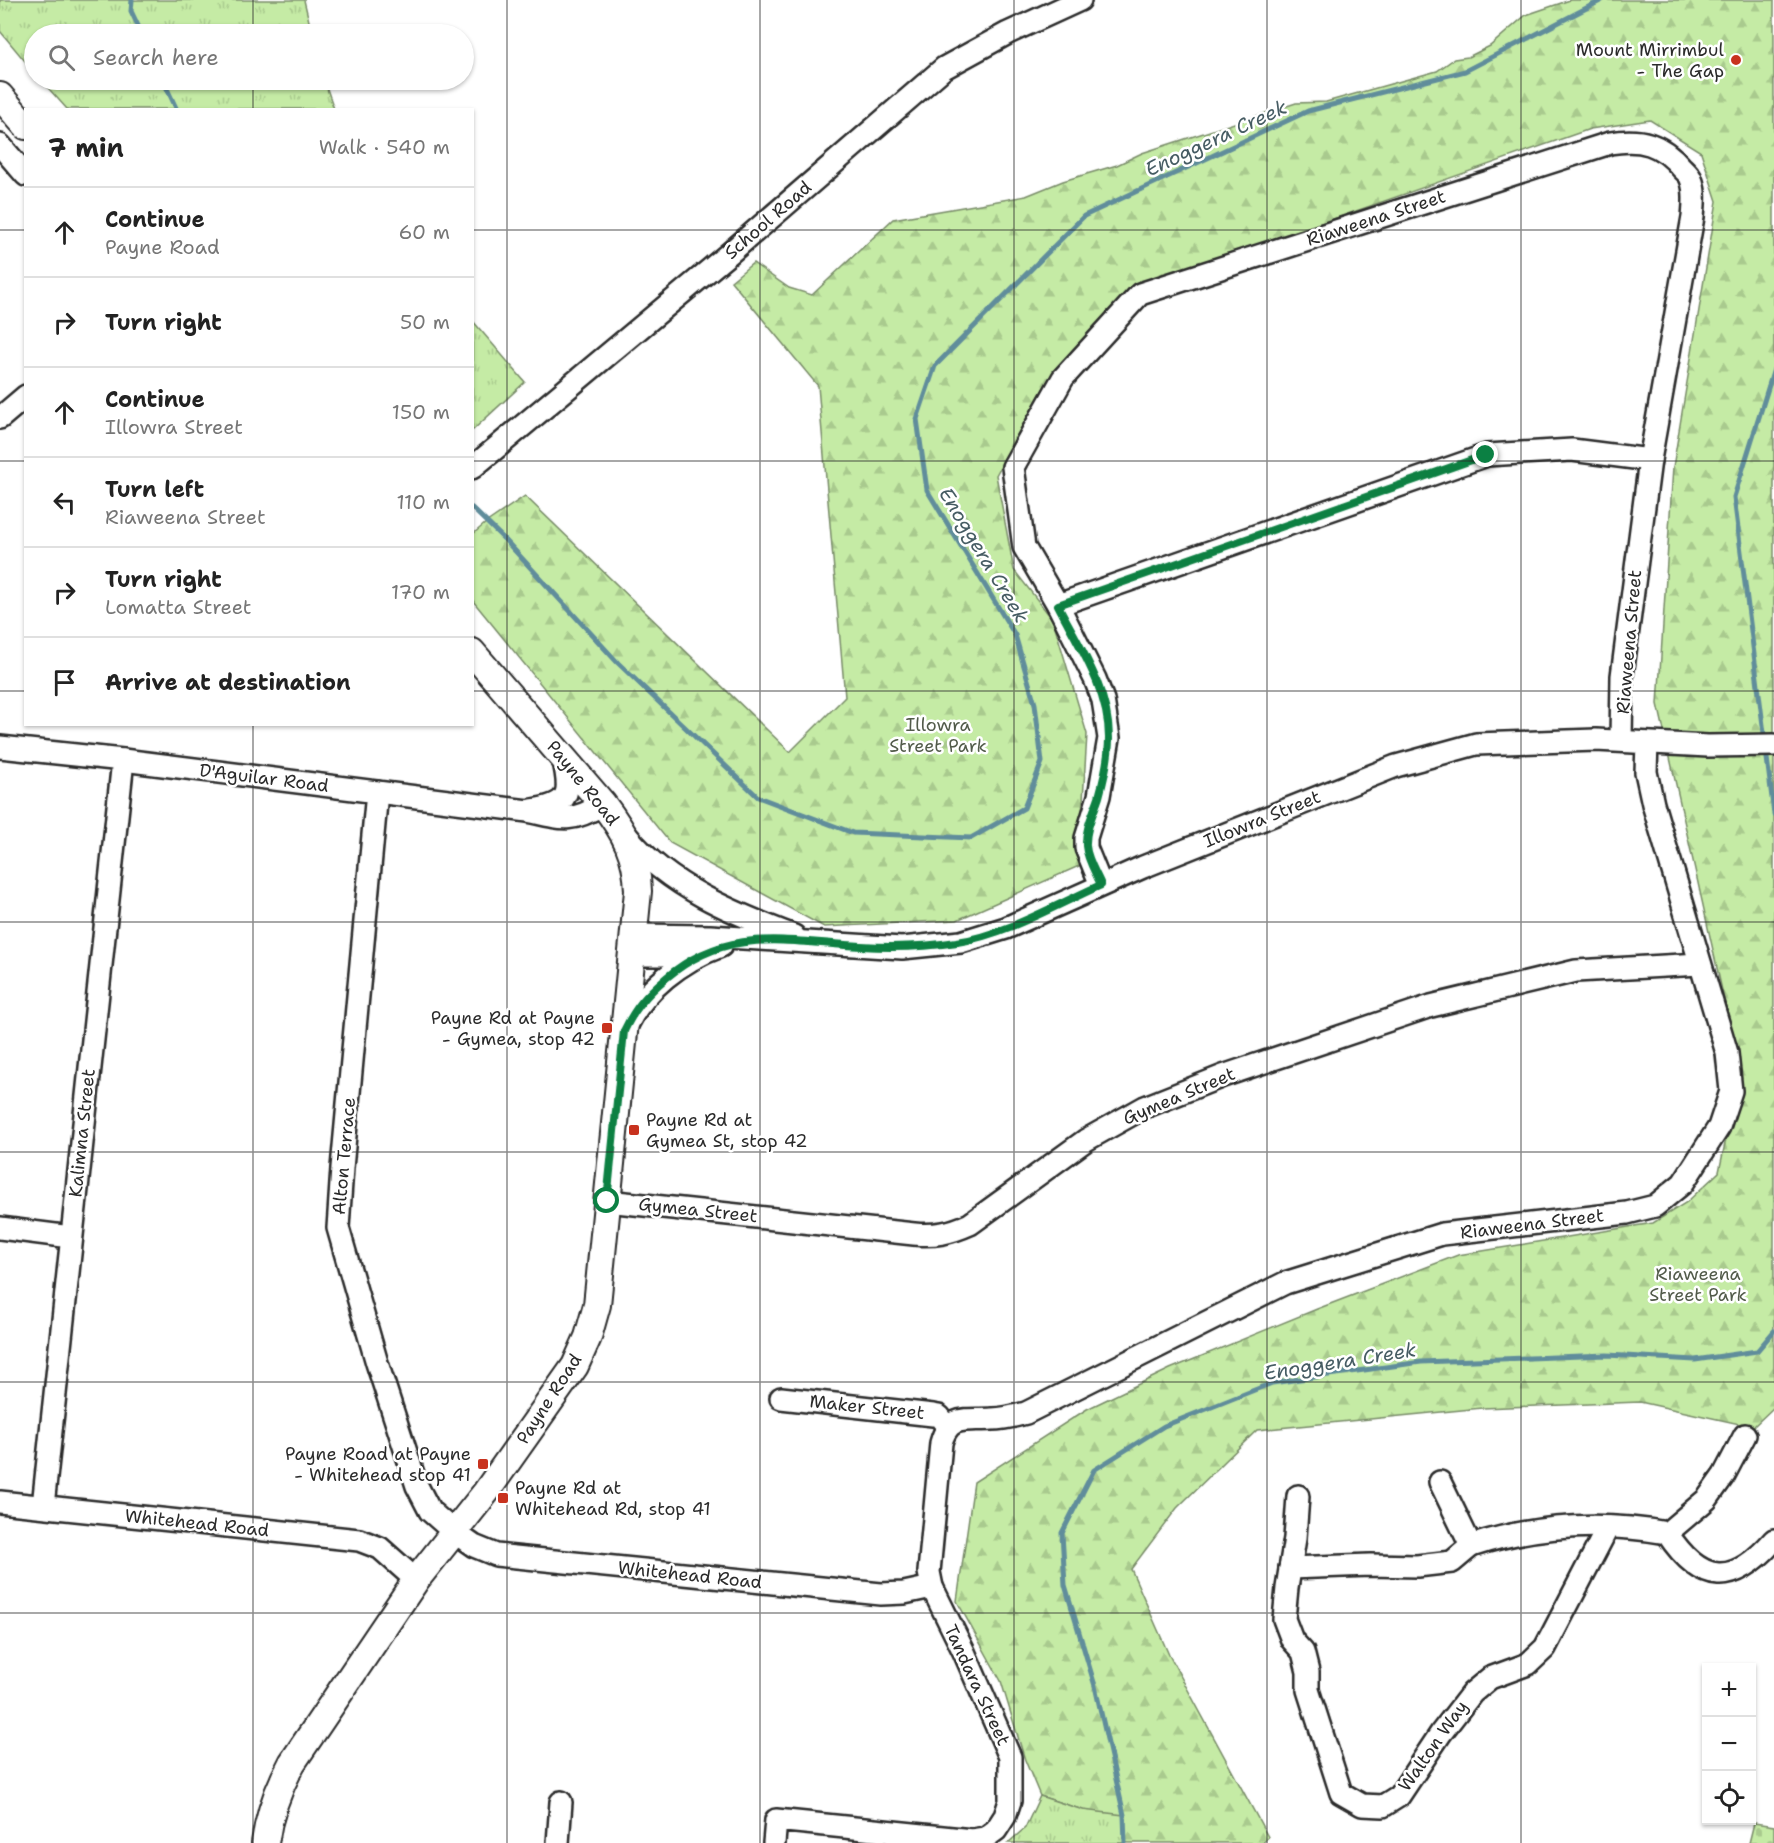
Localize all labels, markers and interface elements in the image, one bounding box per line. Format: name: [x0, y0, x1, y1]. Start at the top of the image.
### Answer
search box: [24, 24, 474, 90]
place label: Mount Mirrimbul - The Gap: [1576, 38, 1725, 83]
icon: search: [45, 41, 78, 74]
text: Search here: [93, 43, 219, 72]
marker: Mount Mirrimbul - The Gap: [1729, 53, 1743, 67]
water label: Enoggera Creek: [1141, 93, 1292, 182]
text: 7 min: [48, 130, 124, 165]
text: Walk · 540 m: [319, 134, 450, 160]
street label: School Road: [719, 176, 817, 264]
street label: Riaweena Street: [1304, 184, 1449, 252]
text: Continue: [105, 205, 205, 234]
icon: ahead: [48, 216, 81, 249]
text: 60 m: [398, 219, 450, 245]
text: Payne Road: [105, 234, 220, 260]
icon: right: [48, 306, 81, 339]
text: Turn right: [105, 308, 222, 337]
text: 50 m: [400, 309, 450, 335]
text: Continue: [105, 385, 205, 414]
icon: ahead: [48, 396, 81, 429]
text: 150 m: [392, 399, 450, 425]
text: Illowra Street: [105, 414, 243, 440]
route end: [1472, 441, 1498, 467]
text: Turn left: [105, 475, 204, 504]
water label: Enoggera Creek: [933, 482, 1035, 628]
icon: left: [48, 486, 81, 519]
text: 110 m: [396, 489, 450, 515]
text: Riaweena Street: [105, 504, 266, 530]
text: Turn right: [105, 565, 222, 594]
street label: Riaweena Street: [1611, 569, 1647, 715]
icon: right: [48, 576, 81, 609]
text: 170 m: [391, 579, 450, 605]
text: Lomatta Street: [105, 594, 252, 620]
icon: arrive: [48, 666, 81, 699]
text: Arrive at destination: [105, 668, 351, 697]
park label: Illowra Street Park: [889, 713, 987, 758]
street label: Payne Road: [541, 735, 625, 831]
street label: D'Aguilar Road: [198, 758, 330, 798]
street label: Illowra Street: [1200, 785, 1324, 853]
place label: Payne Rd at Payne - Gymea, stop 42: [431, 1006, 595, 1051]
marker: Payne Rd at Payne - Gymea, stop 42: [600, 1021, 614, 1035]
street label: Gymea Street: [1119, 1062, 1239, 1130]
street label: Kalimna Street: [63, 1067, 101, 1198]
street label: Alton Terrace: [327, 1096, 361, 1216]
place label: Payne Rd at Gymea St, stop 42: [646, 1108, 808, 1153]
marker: Payne Rd at Gymea St, stop 42: [627, 1123, 641, 1137]
route start: [593, 1187, 619, 1213]
street label: Gymea Street: [637, 1192, 759, 1228]
street label: Riaweena Street: [1459, 1203, 1605, 1245]
park label: Riaweena Street Park: [1649, 1262, 1747, 1307]
water label: Enoggera Creek: [1262, 1336, 1419, 1386]
street label: Payne Road: [511, 1349, 587, 1449]
street label: Maker Street: [808, 1389, 926, 1425]
place label: Payne Road at Payne - Whitehead stop 41: [285, 1442, 471, 1487]
marker: Payne Road at Payne - Whitehead stop 41: [476, 1457, 490, 1471]
place label: Payne Rd at Whitehead Rd, stop 41: [515, 1476, 711, 1521]
marker: Payne Rd at Whitehead Rd, stop 41: [496, 1491, 510, 1505]
street label: Whitehead Road: [124, 1503, 270, 1543]
street label: Whitehead Road: [617, 1555, 763, 1595]
street label: Tandara Street: [938, 1621, 1016, 1750]
map controls: [1702, 1663, 1756, 1825]
button: +: [1702, 1663, 1756, 1717]
street label: Walton Way: [1393, 1696, 1473, 1796]
button: −: [1702, 1717, 1756, 1771]
button: locate: [1702, 1771, 1756, 1825]

